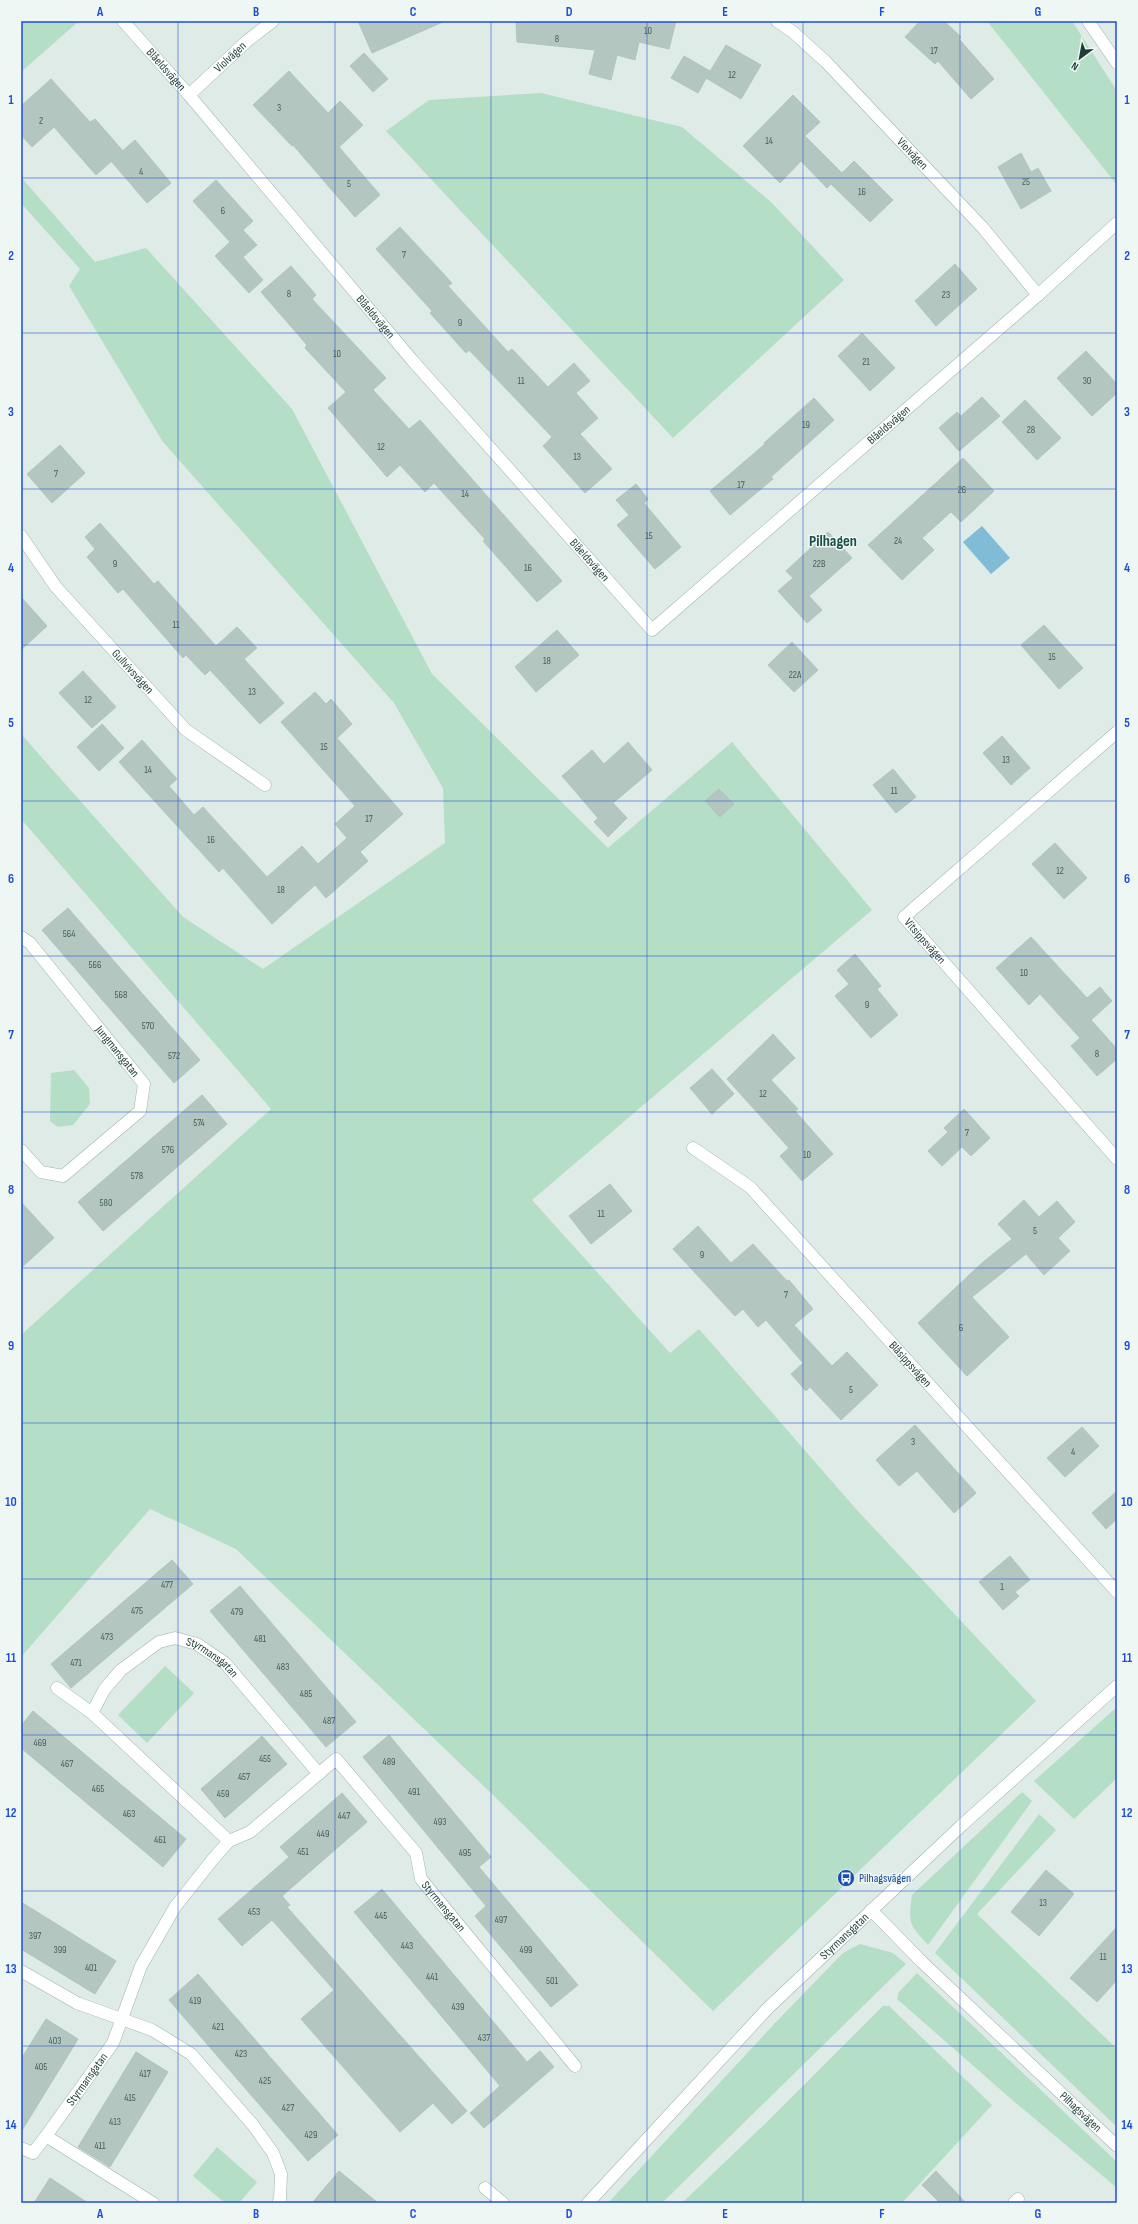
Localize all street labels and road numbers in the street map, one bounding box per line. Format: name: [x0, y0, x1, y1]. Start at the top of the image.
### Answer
street label: Violvägen: [211, 38, 249, 76]
street label: Blåeldsvägen: [143, 45, 189, 94]
street label: Violvägen: [894, 134, 931, 173]
street label: Blåeldsvägen: [353, 292, 398, 342]
street label: Blåeldsvägen: [864, 402, 913, 448]
street label: Blåeldsvägen: [567, 535, 613, 584]
street label: Gullvivsvägen: [109, 646, 157, 697]
street label: Vitsippsvägen: [901, 915, 949, 967]
street label: Jungmansgatan: [92, 1022, 143, 1080]
street label: Blåsippsvägen: [886, 1338, 935, 1390]
street label: Styrmansgatan: [185, 1634, 241, 1681]
street label: Styrmansgatan: [418, 1878, 469, 1935]
street label: Styrmansgatan: [817, 1910, 872, 1963]
street label: Styrmansgatan: [63, 2050, 111, 2108]
street label: Pilhagsvägen: [1057, 2088, 1105, 2135]

